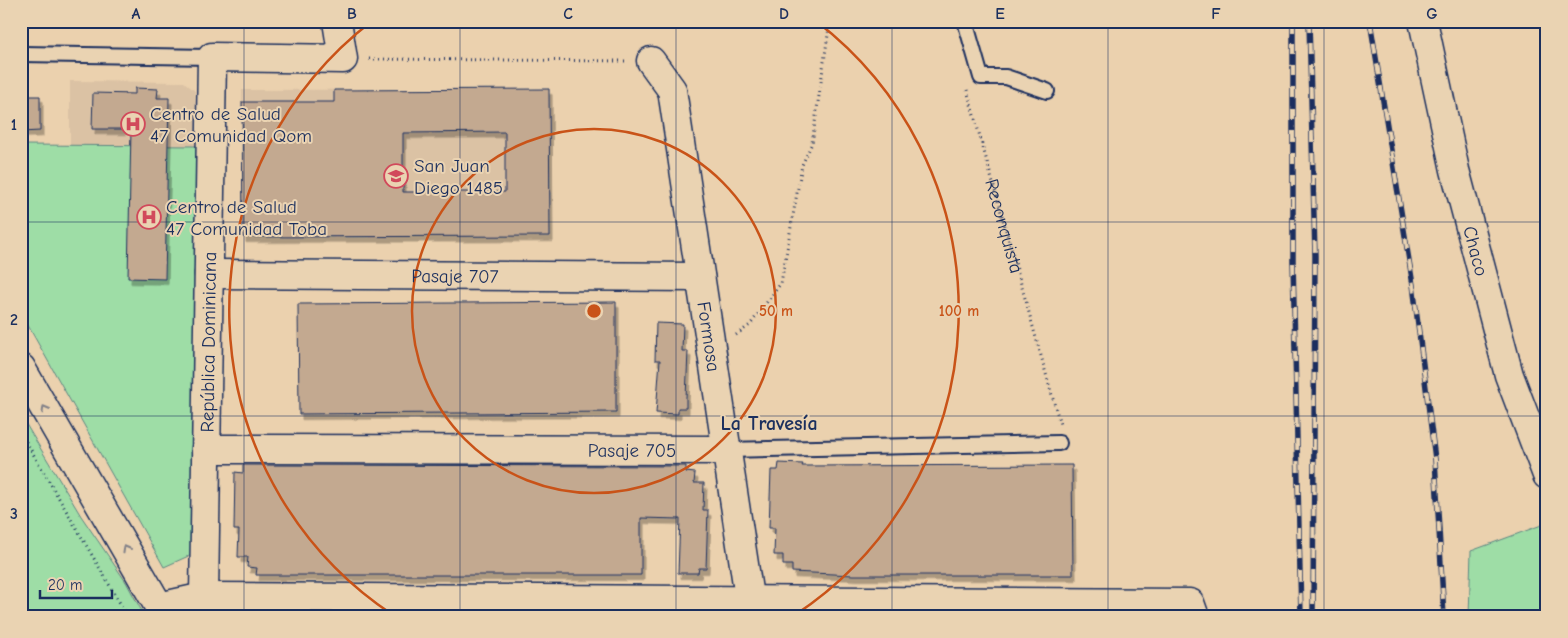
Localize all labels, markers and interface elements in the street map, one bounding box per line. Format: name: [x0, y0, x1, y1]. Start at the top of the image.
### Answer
text: A: [132, 5, 141, 23]
text: B: [347, 5, 357, 23]
text: C: [563, 5, 573, 23]
text: D: [779, 5, 789, 23]
text: E: [995, 5, 1005, 23]
text: F: [1211, 5, 1221, 23]
text: G: [1426, 5, 1438, 23]
place label: Centro de Salud 47 Comunidad Qom: [150, 103, 312, 147]
hospital icon: Centro de Salud 47 Comunidad Qom: [120, 111, 146, 137]
text: 1: [11, 116, 17, 134]
place label: San Juan Diego 1485: [414, 155, 503, 199]
school or university icon: San Juan Diego 1485: [383, 163, 409, 189]
street label: Reconquista: [980, 176, 1027, 276]
place label: Centro de Salud 47 Comunidad Toba: [166, 196, 327, 240]
hospital icon: Centro de Salud 47 Comunidad Toba: [136, 204, 162, 230]
street label: Chaco: [1458, 224, 1492, 279]
street label: República Dominicana: [196, 252, 221, 433]
street label: Pasaje 707: [411, 265, 499, 288]
street label: Formosa: [692, 300, 725, 373]
centre of rings: [585, 302, 603, 320]
text: 50 m: [759, 302, 793, 320]
text: 100 m: [939, 302, 979, 320]
text: 2: [10, 311, 18, 329]
one-way arrow: [41, 405, 51, 414]
district label: La Travesía: [720, 412, 818, 435]
street label: Pasaje 705: [588, 440, 676, 462]
text: 3: [10, 505, 18, 523]
one-way arrow: [123, 546, 133, 555]
scale bar: [40, 568, 112, 600]
text: 20 m: [48, 576, 82, 594]

